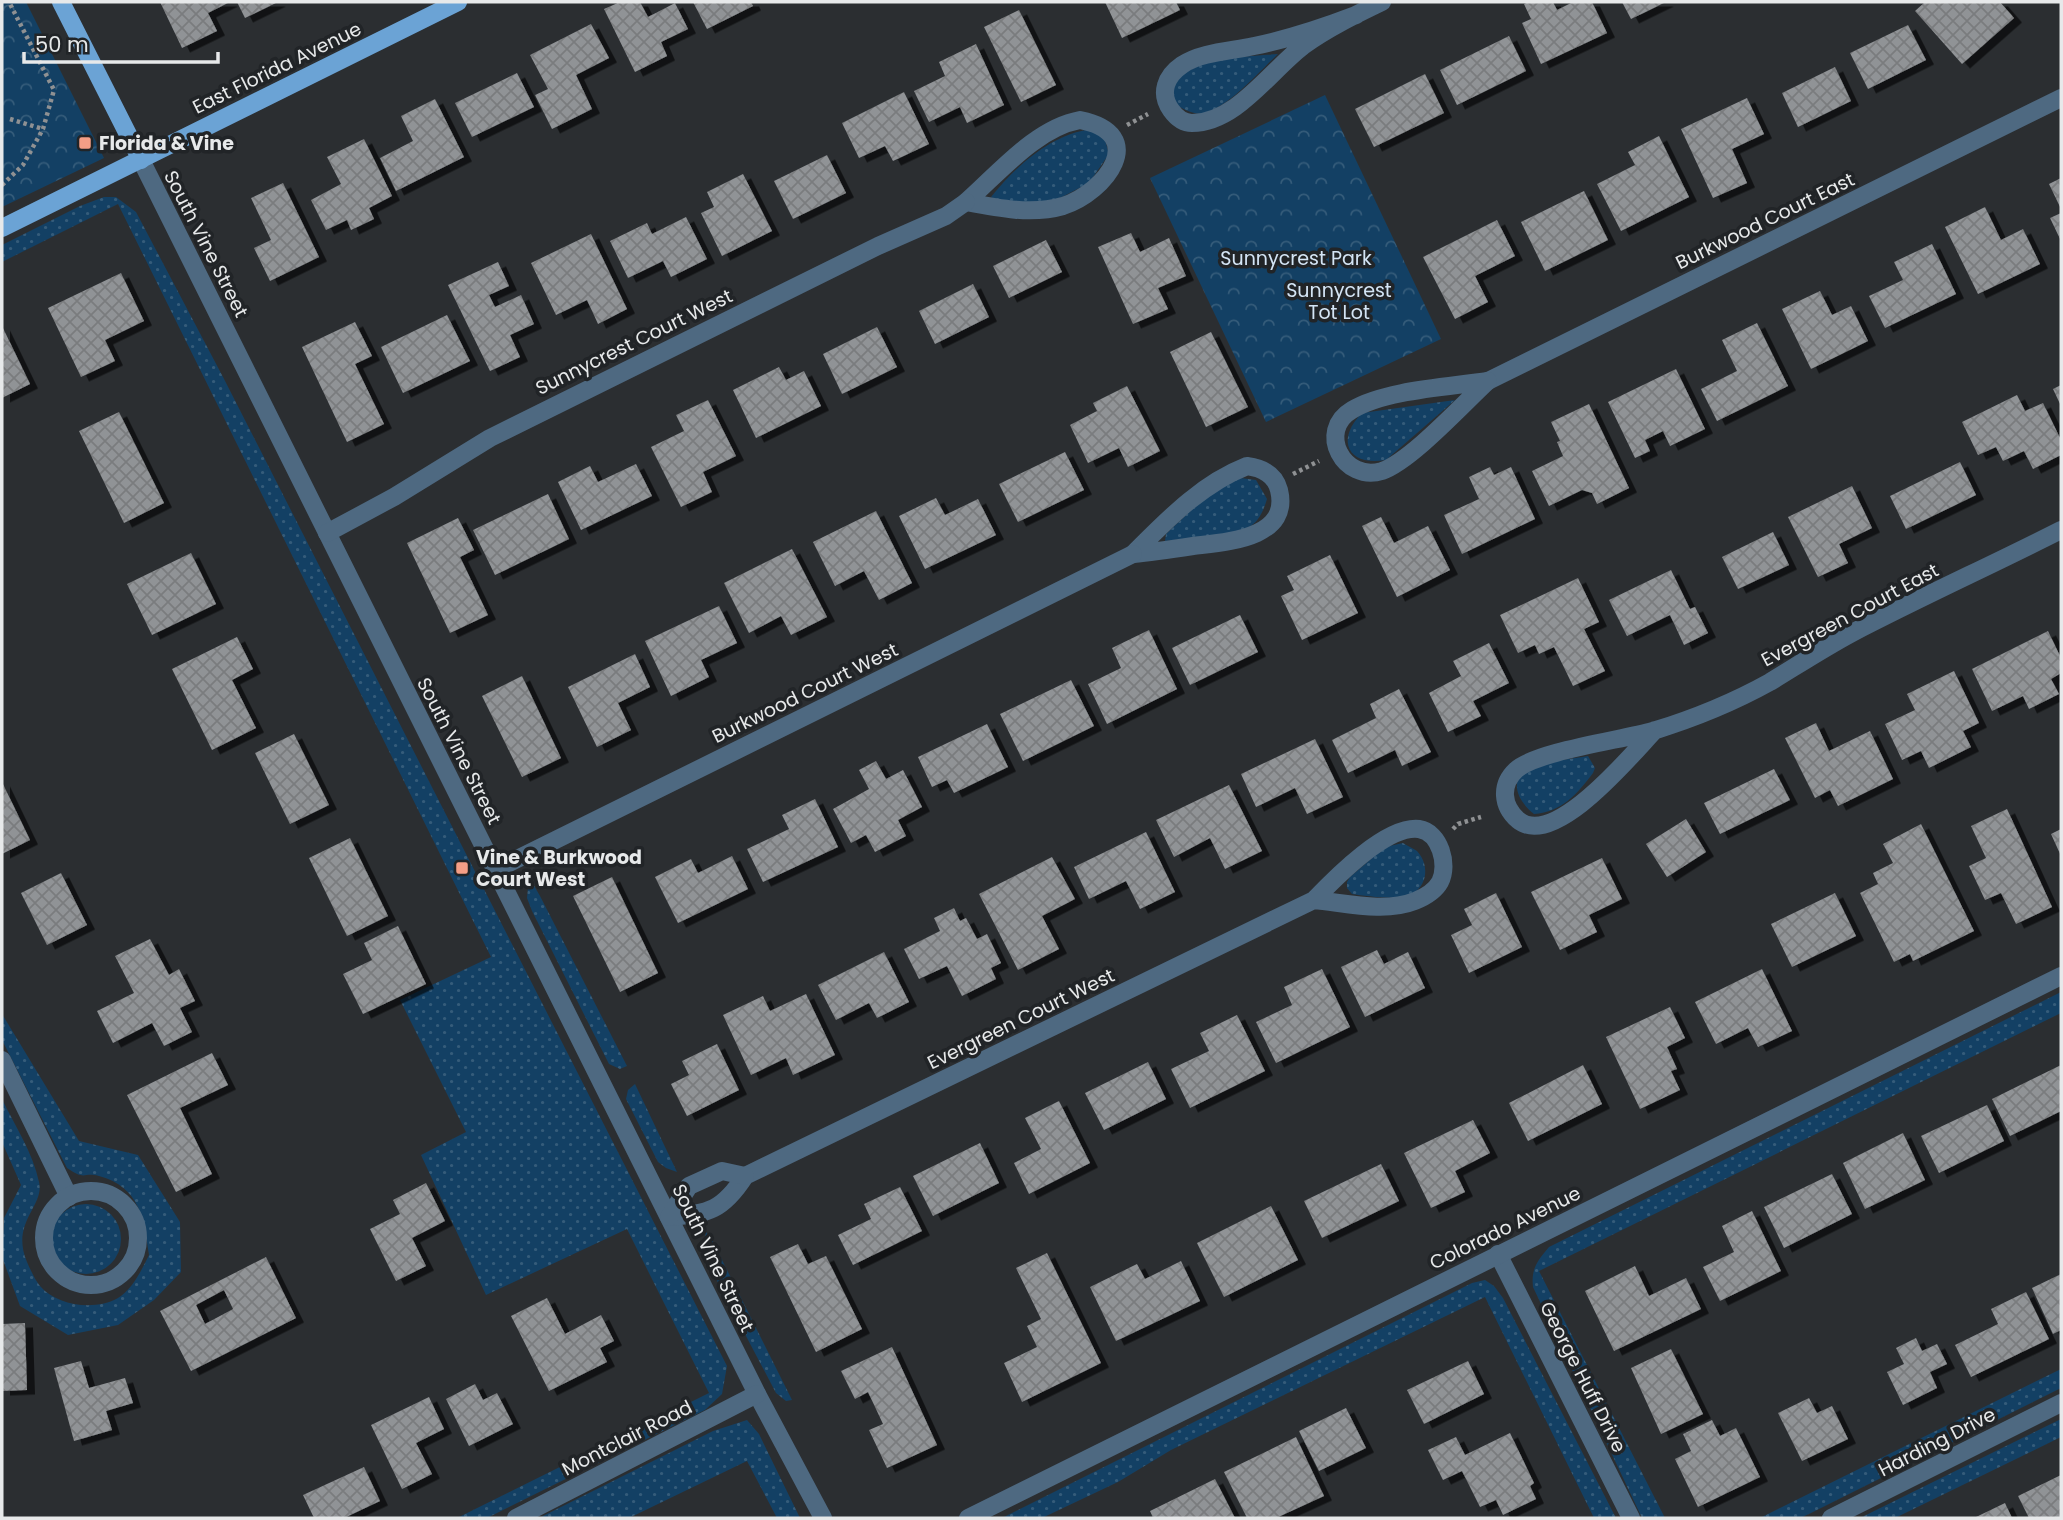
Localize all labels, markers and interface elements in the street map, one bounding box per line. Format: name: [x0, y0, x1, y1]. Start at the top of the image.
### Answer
street label: East Florida Avenue: [188, 15, 366, 121]
scale bar: [24, 21, 219, 65]
text: 50 m: [35, 30, 89, 59]
place label: Florida & Vine: [99, 130, 234, 157]
marker: Florida & Vine: [77, 135, 93, 151]
street label: South Vine Street: [157, 166, 255, 322]
street label: Burkwood Court East: [1671, 166, 1859, 276]
park label: Sunnycrest Park: [1220, 245, 1372, 272]
park label: Sunnycrest Tot Lot: [1286, 277, 1392, 326]
street label: Sunnycrest Court West: [531, 283, 737, 401]
street label: Evergreen Court East: [1756, 557, 1944, 673]
street label: Burkwood Court West: [708, 636, 903, 750]
street label: South Vine Street: [410, 673, 508, 829]
place label: Vine & Burkwood Court West: [476, 844, 642, 893]
marker: Vine & Burkwood Court West: [454, 860, 470, 876]
street label: Evergreen Court West: [923, 962, 1119, 1076]
street label: South Vine Street: [665, 1179, 761, 1337]
street label: Colorado Avenue: [1425, 1180, 1585, 1276]
street label: George Huff Drive: [1533, 1297, 1633, 1457]
street label: Montclair Road: [557, 1394, 697, 1482]
street label: Harding Drive: [1874, 1401, 2000, 1483]

